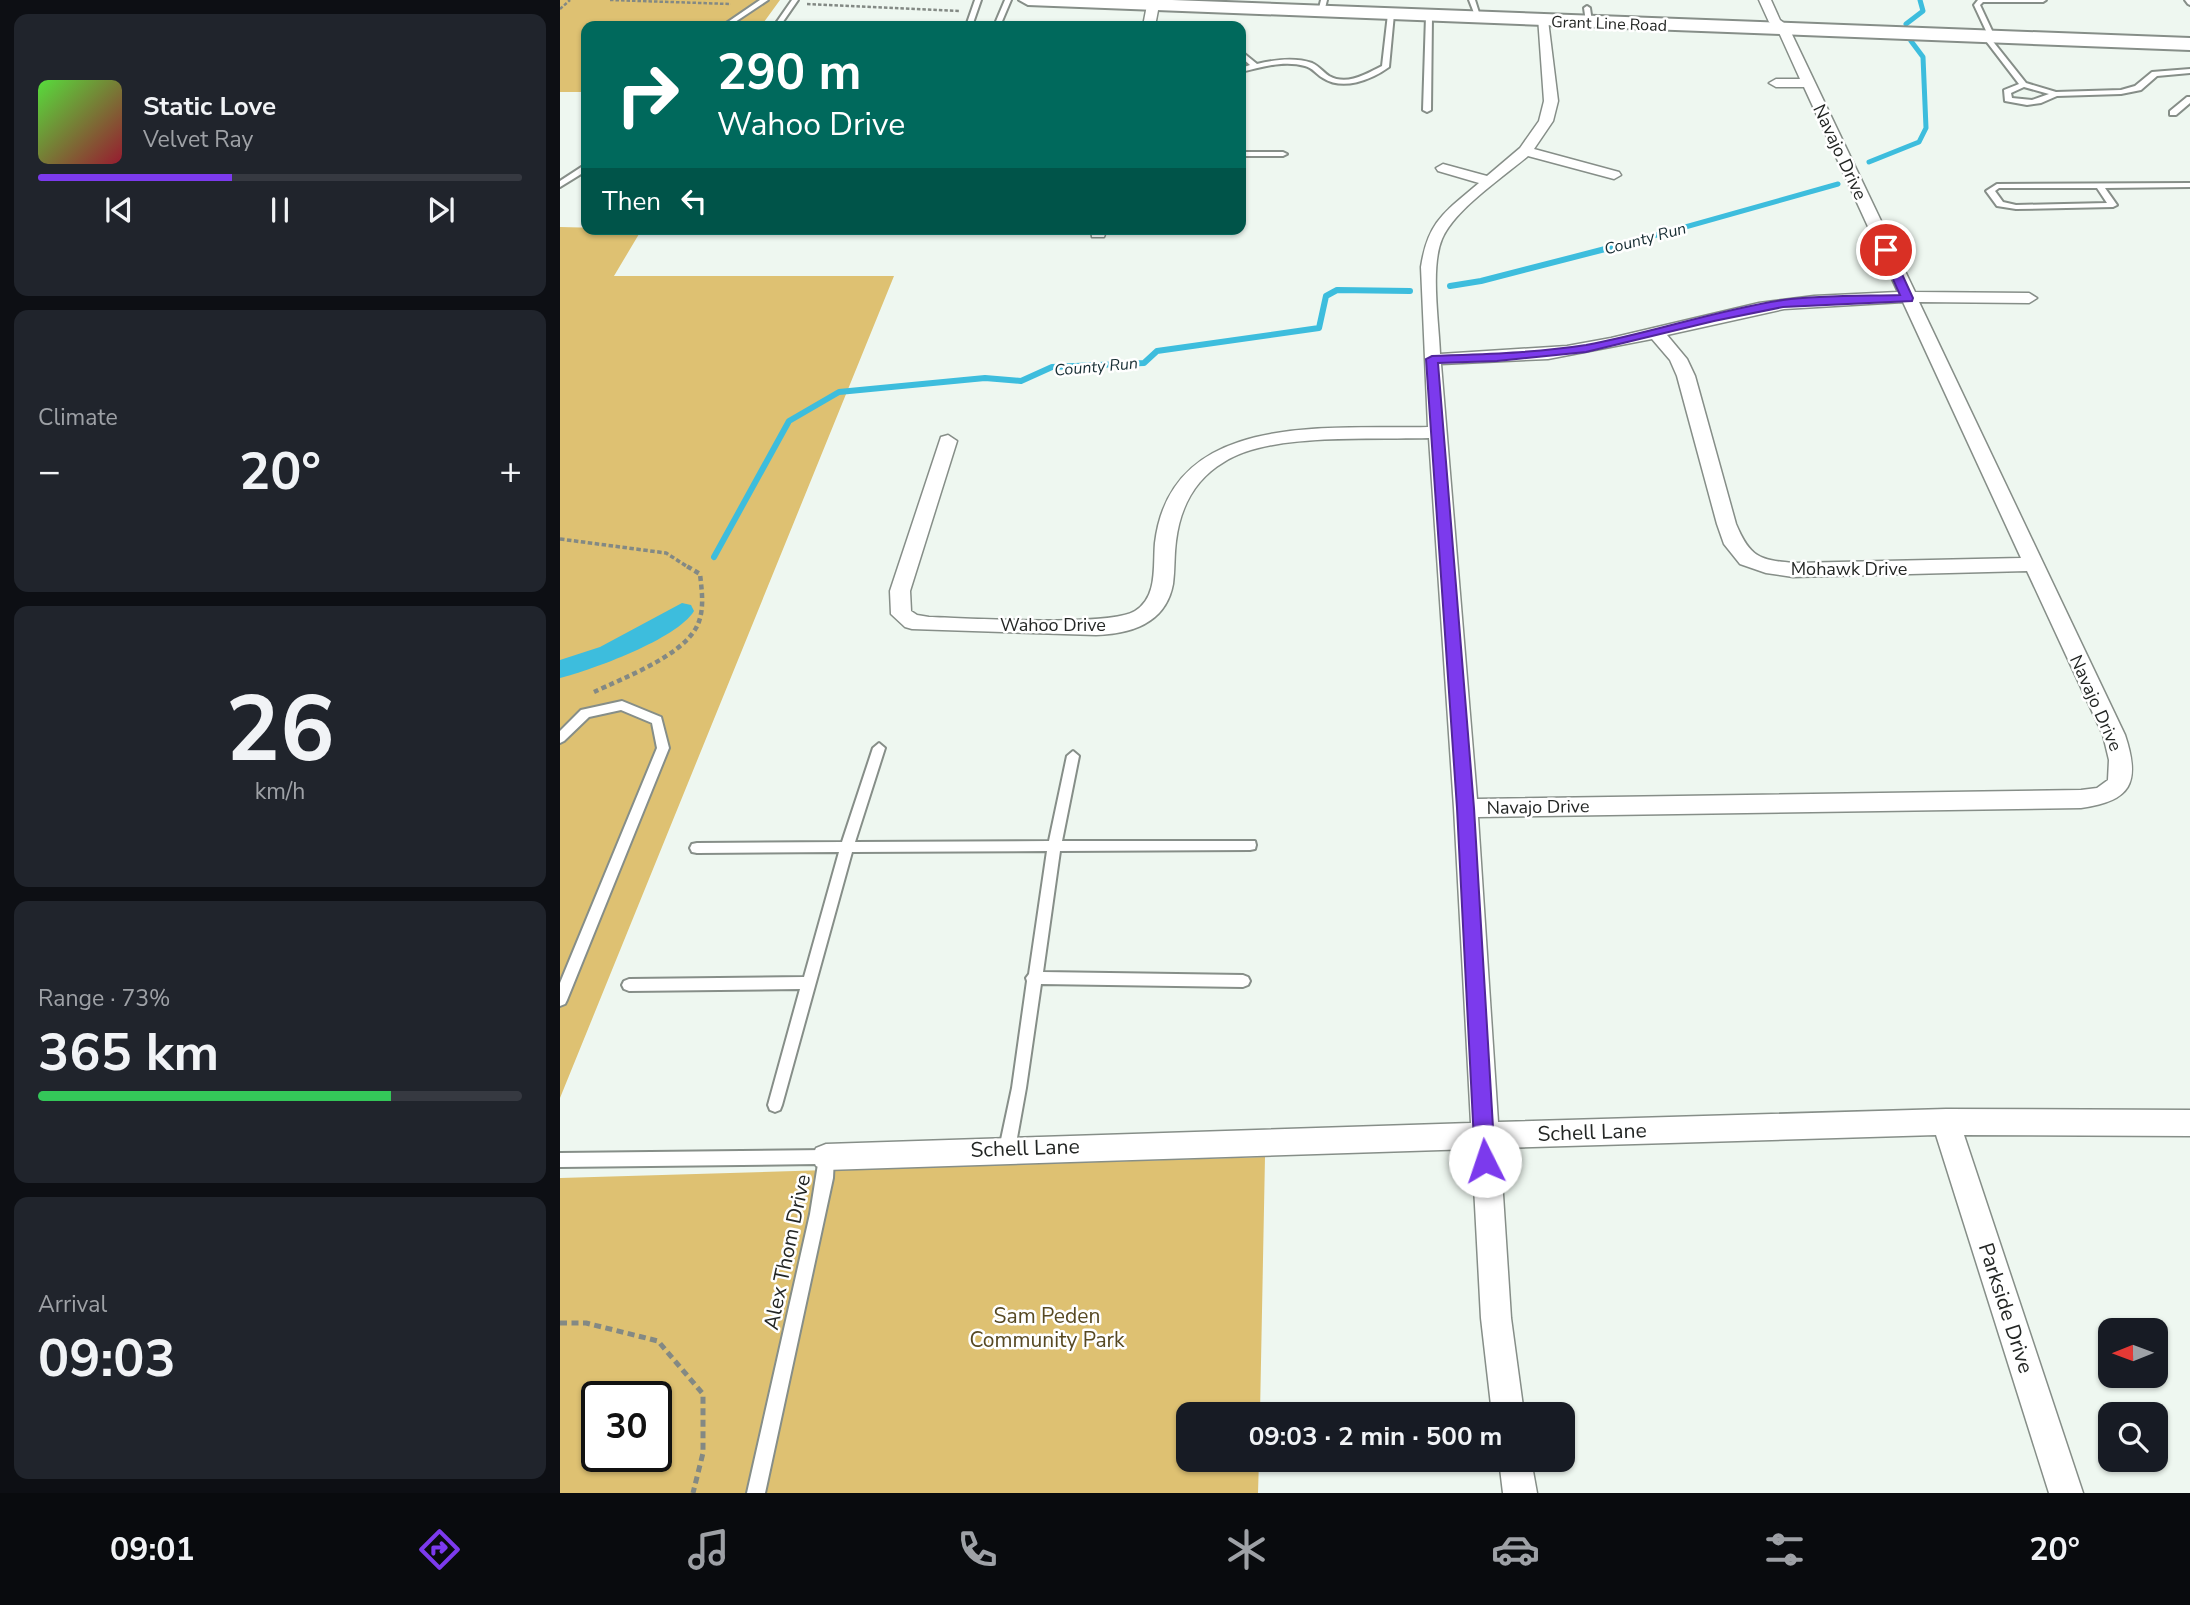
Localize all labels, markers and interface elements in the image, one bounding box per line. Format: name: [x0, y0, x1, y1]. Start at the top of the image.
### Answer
street label: Grant Line Road: [1551, 11, 1667, 37]
text: 290 m: [717, 39, 861, 106]
icon: right: [602, 49, 693, 140]
text: Static Love: [143, 89, 276, 124]
street label: Navajo Drive: [1807, 100, 1873, 204]
text: Wahoo Drive: [717, 103, 905, 146]
text: Velvet Ray: [143, 124, 253, 155]
icon: left: [675, 182, 713, 220]
text: Then: [602, 184, 661, 219]
icon: previous: [100, 191, 138, 229]
icon: pause: [261, 191, 299, 229]
icon: next: [422, 191, 460, 229]
water label: County Run: [1602, 217, 1689, 260]
pin: [1856, 220, 1916, 280]
icon: arrive: [1867, 231, 1905, 269]
water label: County Run: [1053, 352, 1139, 382]
text: Climate: [38, 402, 118, 433]
text: 20°: [239, 436, 321, 507]
text: −: [38, 446, 61, 497]
text: +: [499, 446, 522, 497]
street label: Mohawk Drive: [1791, 557, 1907, 581]
street label: Wahoo Drive: [1000, 613, 1106, 637]
street label: Navajo Drive: [2064, 651, 2128, 755]
text: 26: [225, 668, 335, 792]
text: km/h: [255, 776, 305, 807]
street label: Navajo Drive: [1486, 794, 1590, 820]
text: Range · 73%: [38, 983, 170, 1014]
text: 365 km: [38, 1017, 219, 1088]
street label: Schell Lane: [1537, 1116, 1647, 1148]
position arrow: [1448, 1124, 1522, 1198]
street label: Schell Lane: [970, 1132, 1080, 1164]
street label: Alex Thom Drive: [757, 1172, 817, 1332]
street label: Parkside Drive: [1972, 1239, 2040, 1377]
text: Arrival: [38, 1289, 107, 1320]
park label: Sam Peden Community Park: [969, 1302, 1125, 1354]
north arrow: [2098, 1318, 2168, 1388]
map controls: [2098, 1318, 2168, 1472]
text: 09:03: [38, 1323, 176, 1394]
speed limit sign: 30: [581, 1381, 672, 1472]
button: search: [2098, 1402, 2168, 1472]
text: 09:03 · 2 min · 500 m: [1249, 1419, 1502, 1454]
icon: directions: [415, 1525, 464, 1574]
icon: music: [684, 1525, 733, 1574]
icon: phone: [953, 1525, 1002, 1574]
icon: climate: [1222, 1525, 1271, 1574]
icon: car: [1491, 1525, 1540, 1574]
icon: filters: [1760, 1525, 1809, 1574]
text: 09:01: [110, 1528, 195, 1571]
text: 20°: [2029, 1528, 2080, 1571]

